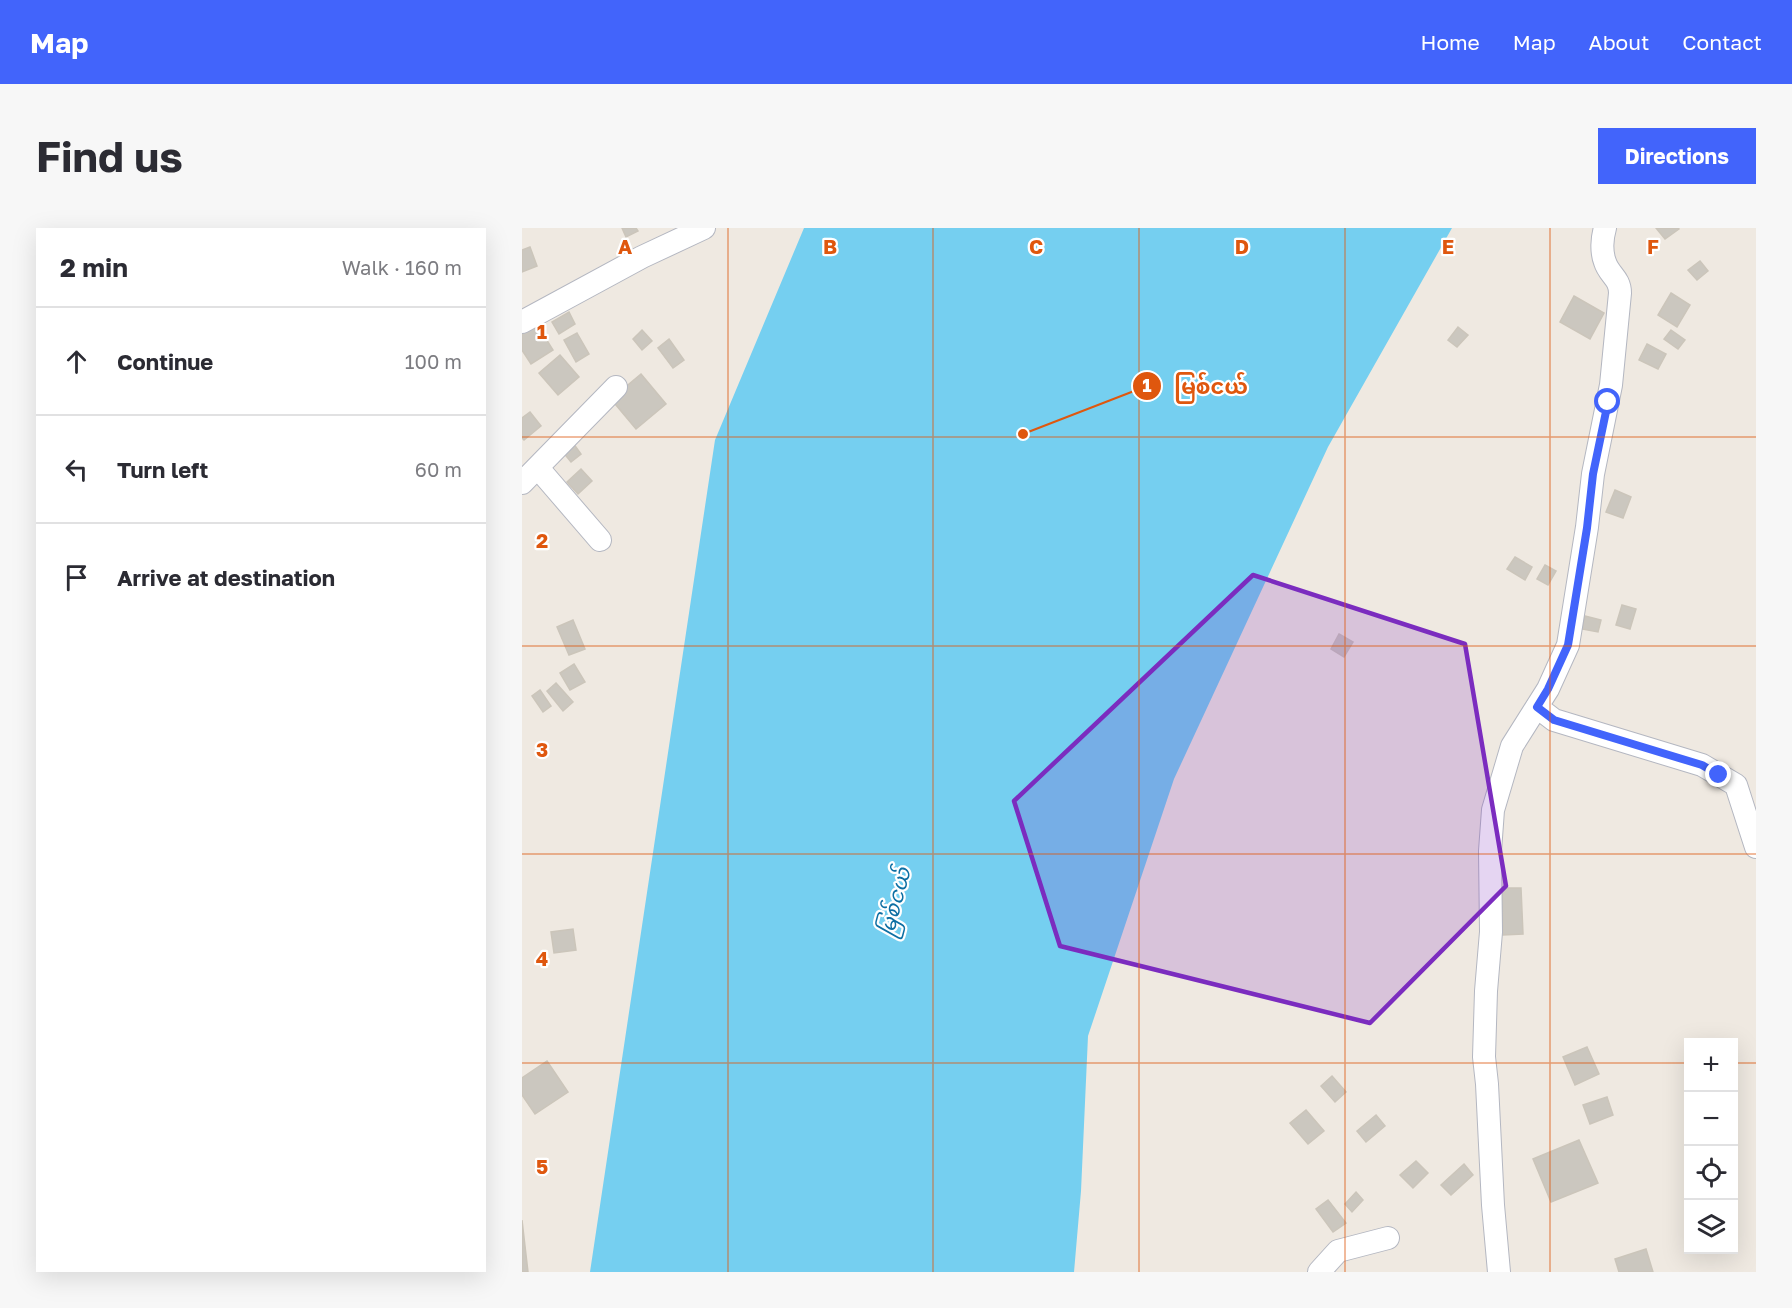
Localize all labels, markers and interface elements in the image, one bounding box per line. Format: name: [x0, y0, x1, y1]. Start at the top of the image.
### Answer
text: Map: [30, 26, 88, 59]
text: Home: [1420, 29, 1480, 55]
text: Map: [1513, 29, 1556, 55]
text: About: [1589, 29, 1649, 55]
text: Contact: [1682, 29, 1762, 55]
button: Directions: [1598, 128, 1756, 184]
text: Find us: [36, 131, 183, 181]
text: A: [618, 234, 632, 258]
text: B: [823, 234, 837, 258]
text: C: [1029, 234, 1043, 258]
text: D: [1235, 234, 1249, 258]
text: E: [1442, 234, 1454, 258]
text: F: [1647, 234, 1659, 258]
text: 2 min: [60, 252, 128, 283]
text: Walk · 160 m: [342, 255, 462, 279]
text: 1: [537, 319, 547, 343]
icon: ahead: [60, 345, 93, 378]
text: Continue: [117, 348, 213, 375]
text: 100 m: [405, 349, 462, 373]
callout: မြစ်ငယ်: [1132, 367, 1259, 406]
text: မြစ်ငယ်: [1174, 371, 1248, 404]
text: 1: [1142, 374, 1152, 396]
route start: [1594, 388, 1620, 414]
icon: left: [60, 453, 93, 486]
text: Turn left: [117, 456, 208, 483]
text: 60 m: [415, 457, 462, 481]
text: 2: [536, 528, 548, 552]
icon: arrive: [60, 561, 93, 594]
text: Arrive at destination: [117, 564, 335, 591]
text: 3: [536, 737, 548, 761]
route end: [1705, 761, 1731, 787]
water label: မြစ်ငယ်: [871, 862, 921, 940]
text: 4: [536, 946, 548, 970]
map controls: [1684, 1038, 1738, 1254]
button: +: [1684, 1038, 1738, 1092]
button: −: [1684, 1092, 1738, 1146]
button: locate: [1684, 1146, 1738, 1200]
text: 5: [536, 1154, 548, 1178]
button: layers: [1684, 1200, 1738, 1254]

